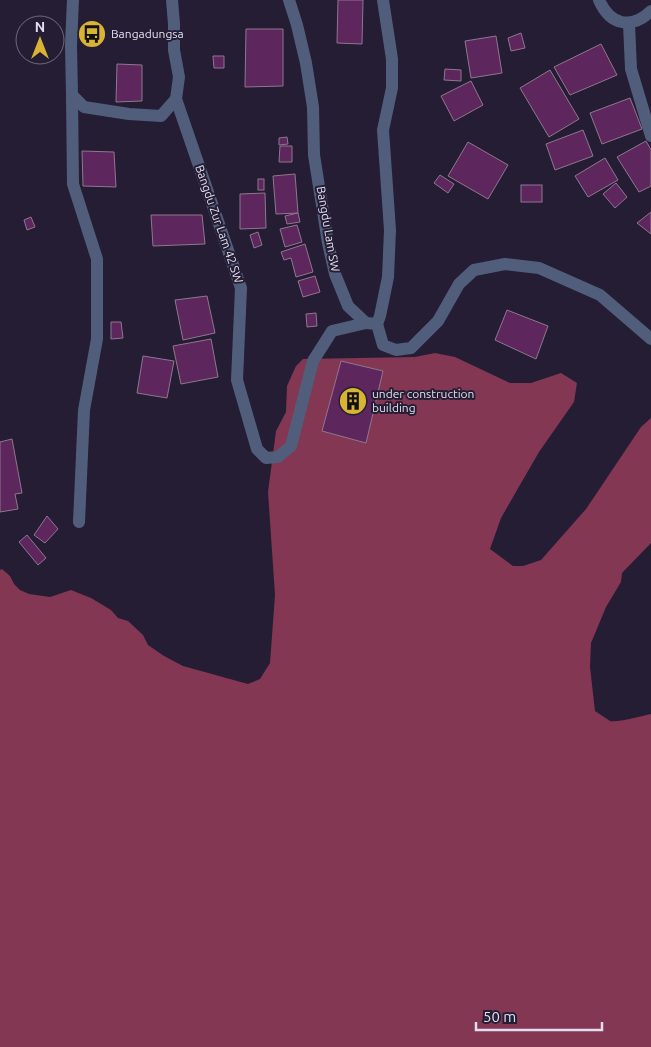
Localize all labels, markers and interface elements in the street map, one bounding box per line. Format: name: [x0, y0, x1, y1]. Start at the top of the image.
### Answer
north arrow: [15, 15, 65, 65]
text: N: [35, 19, 45, 35]
bus stop icon: Bangadungsa: [77, 19, 107, 49]
place label: Bangadungsa: [111, 27, 184, 40]
street label: Bangdu Zur Lam 42 SW: [193, 163, 246, 285]
street label: Bangdu Lam SW: [315, 185, 342, 273]
building icon: under construction building: [338, 386, 368, 416]
place label: under construction building: [372, 387, 474, 414]
scale bar: [476, 1000, 602, 1032]
text: 50 m: [483, 1008, 516, 1025]

